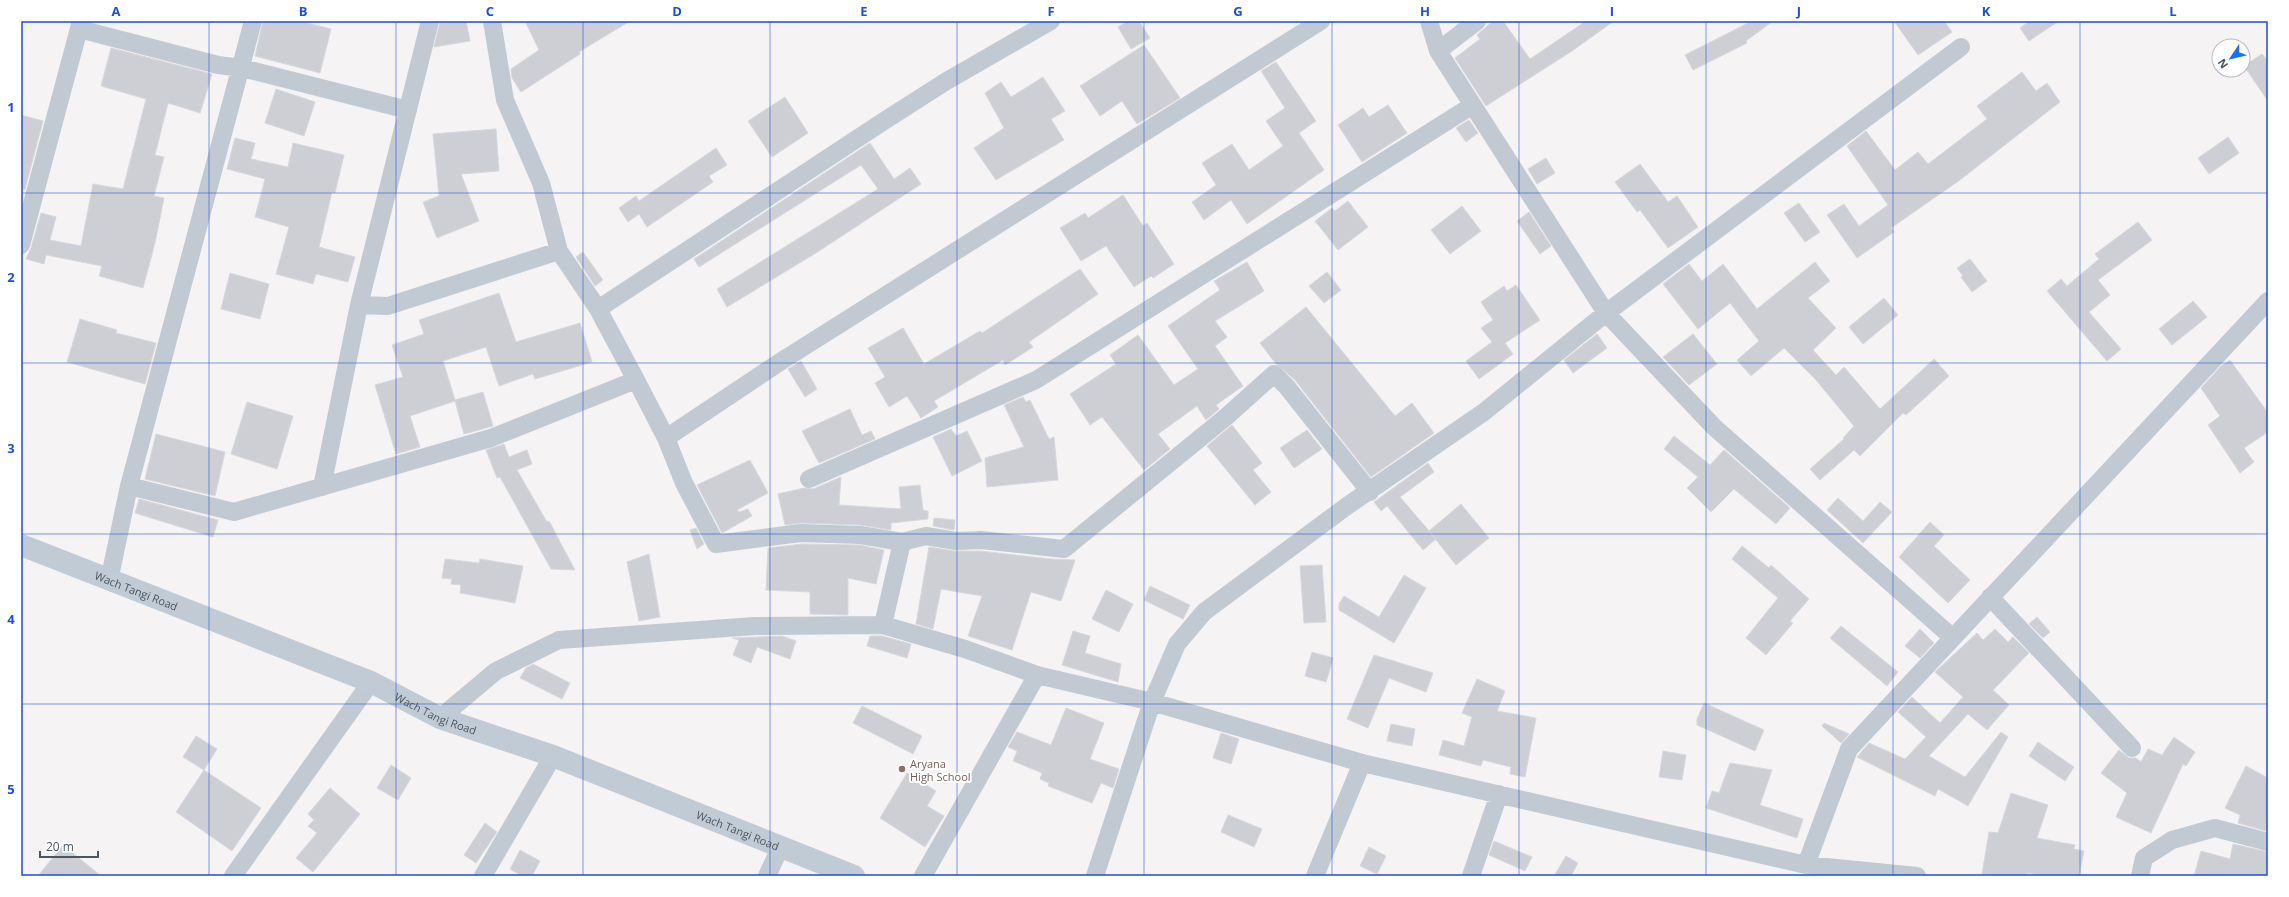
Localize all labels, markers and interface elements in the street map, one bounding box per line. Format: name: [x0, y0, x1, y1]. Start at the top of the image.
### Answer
text: A: [112, 2, 121, 20]
text: B: [299, 2, 308, 20]
text: C: [486, 2, 494, 20]
text: D: [672, 2, 682, 20]
text: E: [860, 2, 868, 20]
text: F: [1047, 2, 1055, 20]
text: G: [1233, 2, 1243, 20]
text: H: [1420, 2, 1430, 20]
text: I: [1610, 2, 1614, 20]
text: J: [1796, 2, 1801, 20]
text: K: [1982, 2, 1991, 20]
text: L: [2169, 2, 2177, 20]
north arrow: [2211, 38, 2251, 78]
text: N: [2214, 56, 2231, 72]
text: 1: [7, 98, 15, 116]
text: 2: [7, 268, 15, 286]
text: 3: [7, 439, 15, 457]
street label: Wach Tangi Road: [93, 567, 180, 613]
text: 4: [7, 610, 15, 628]
street label: Wach Tangi Road: [392, 688, 479, 737]
place label: Aryana High School: [910, 756, 971, 784]
marker: Aryana High School: [897, 764, 907, 774]
text: 5: [7, 780, 15, 798]
street label: Wach Tangi Road: [694, 806, 782, 853]
scale bar: [40, 833, 98, 859]
text: 20 m: [46, 838, 74, 855]

